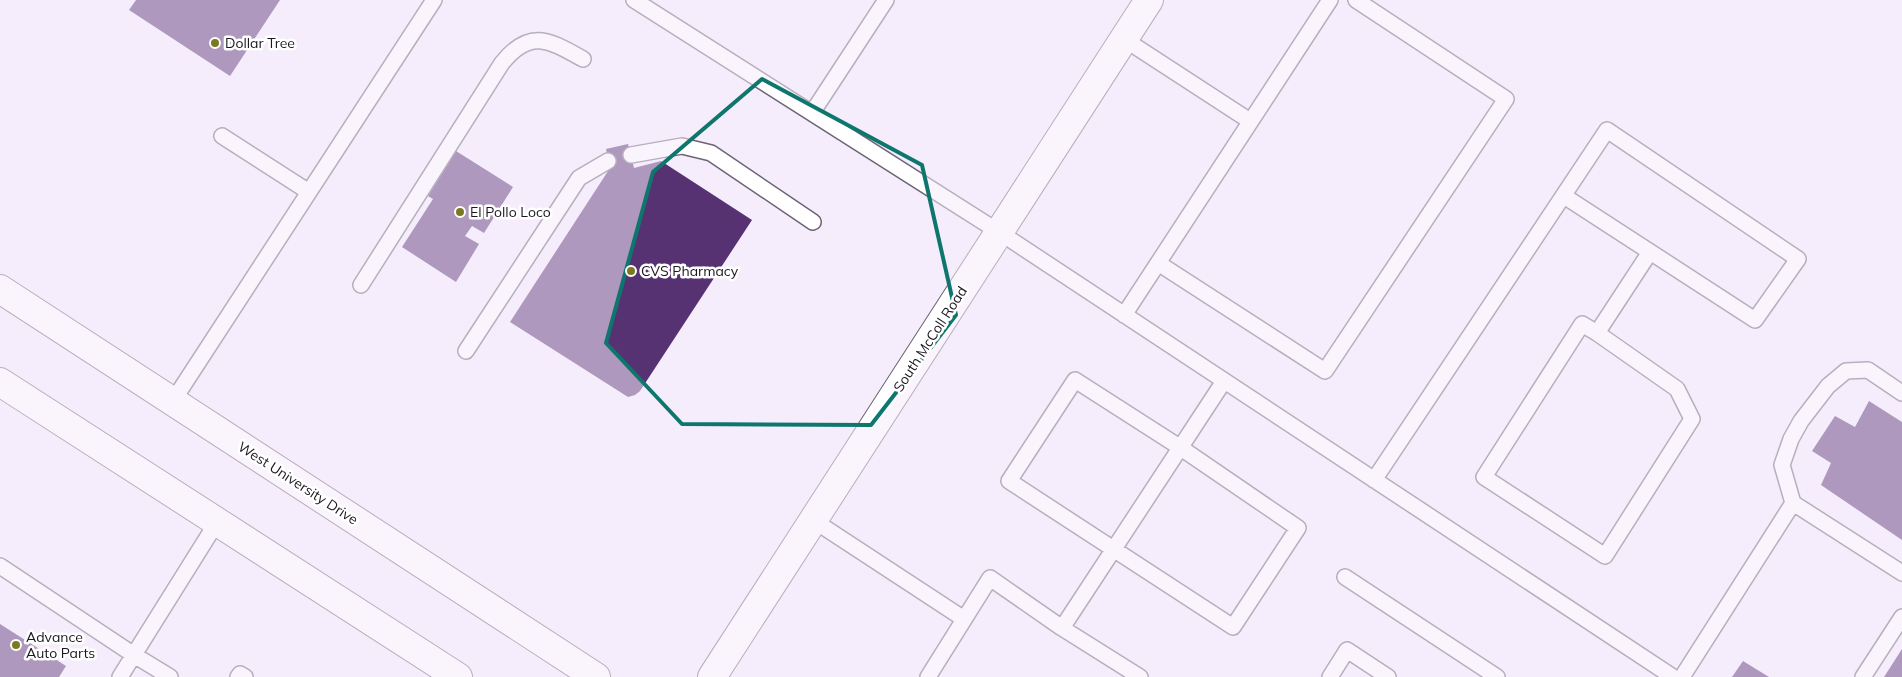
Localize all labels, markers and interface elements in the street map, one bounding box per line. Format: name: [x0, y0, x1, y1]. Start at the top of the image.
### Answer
place label: Dollar Tree: [225, 34, 295, 52]
marker: Dollar Tree: [209, 37, 221, 49]
place label: El Pollo Loco: [470, 203, 551, 221]
marker: El Pollo Loco: [454, 206, 466, 218]
place label: CVS Pharmacy: [641, 262, 739, 280]
marker: CVS Pharmacy: [625, 265, 637, 277]
street label: South McColl Road: [889, 283, 971, 395]
street label: West University Drive: [235, 437, 361, 529]
place label: Advance Auto Parts: [26, 628, 95, 662]
marker: Advance Auto Parts: [10, 639, 22, 651]

